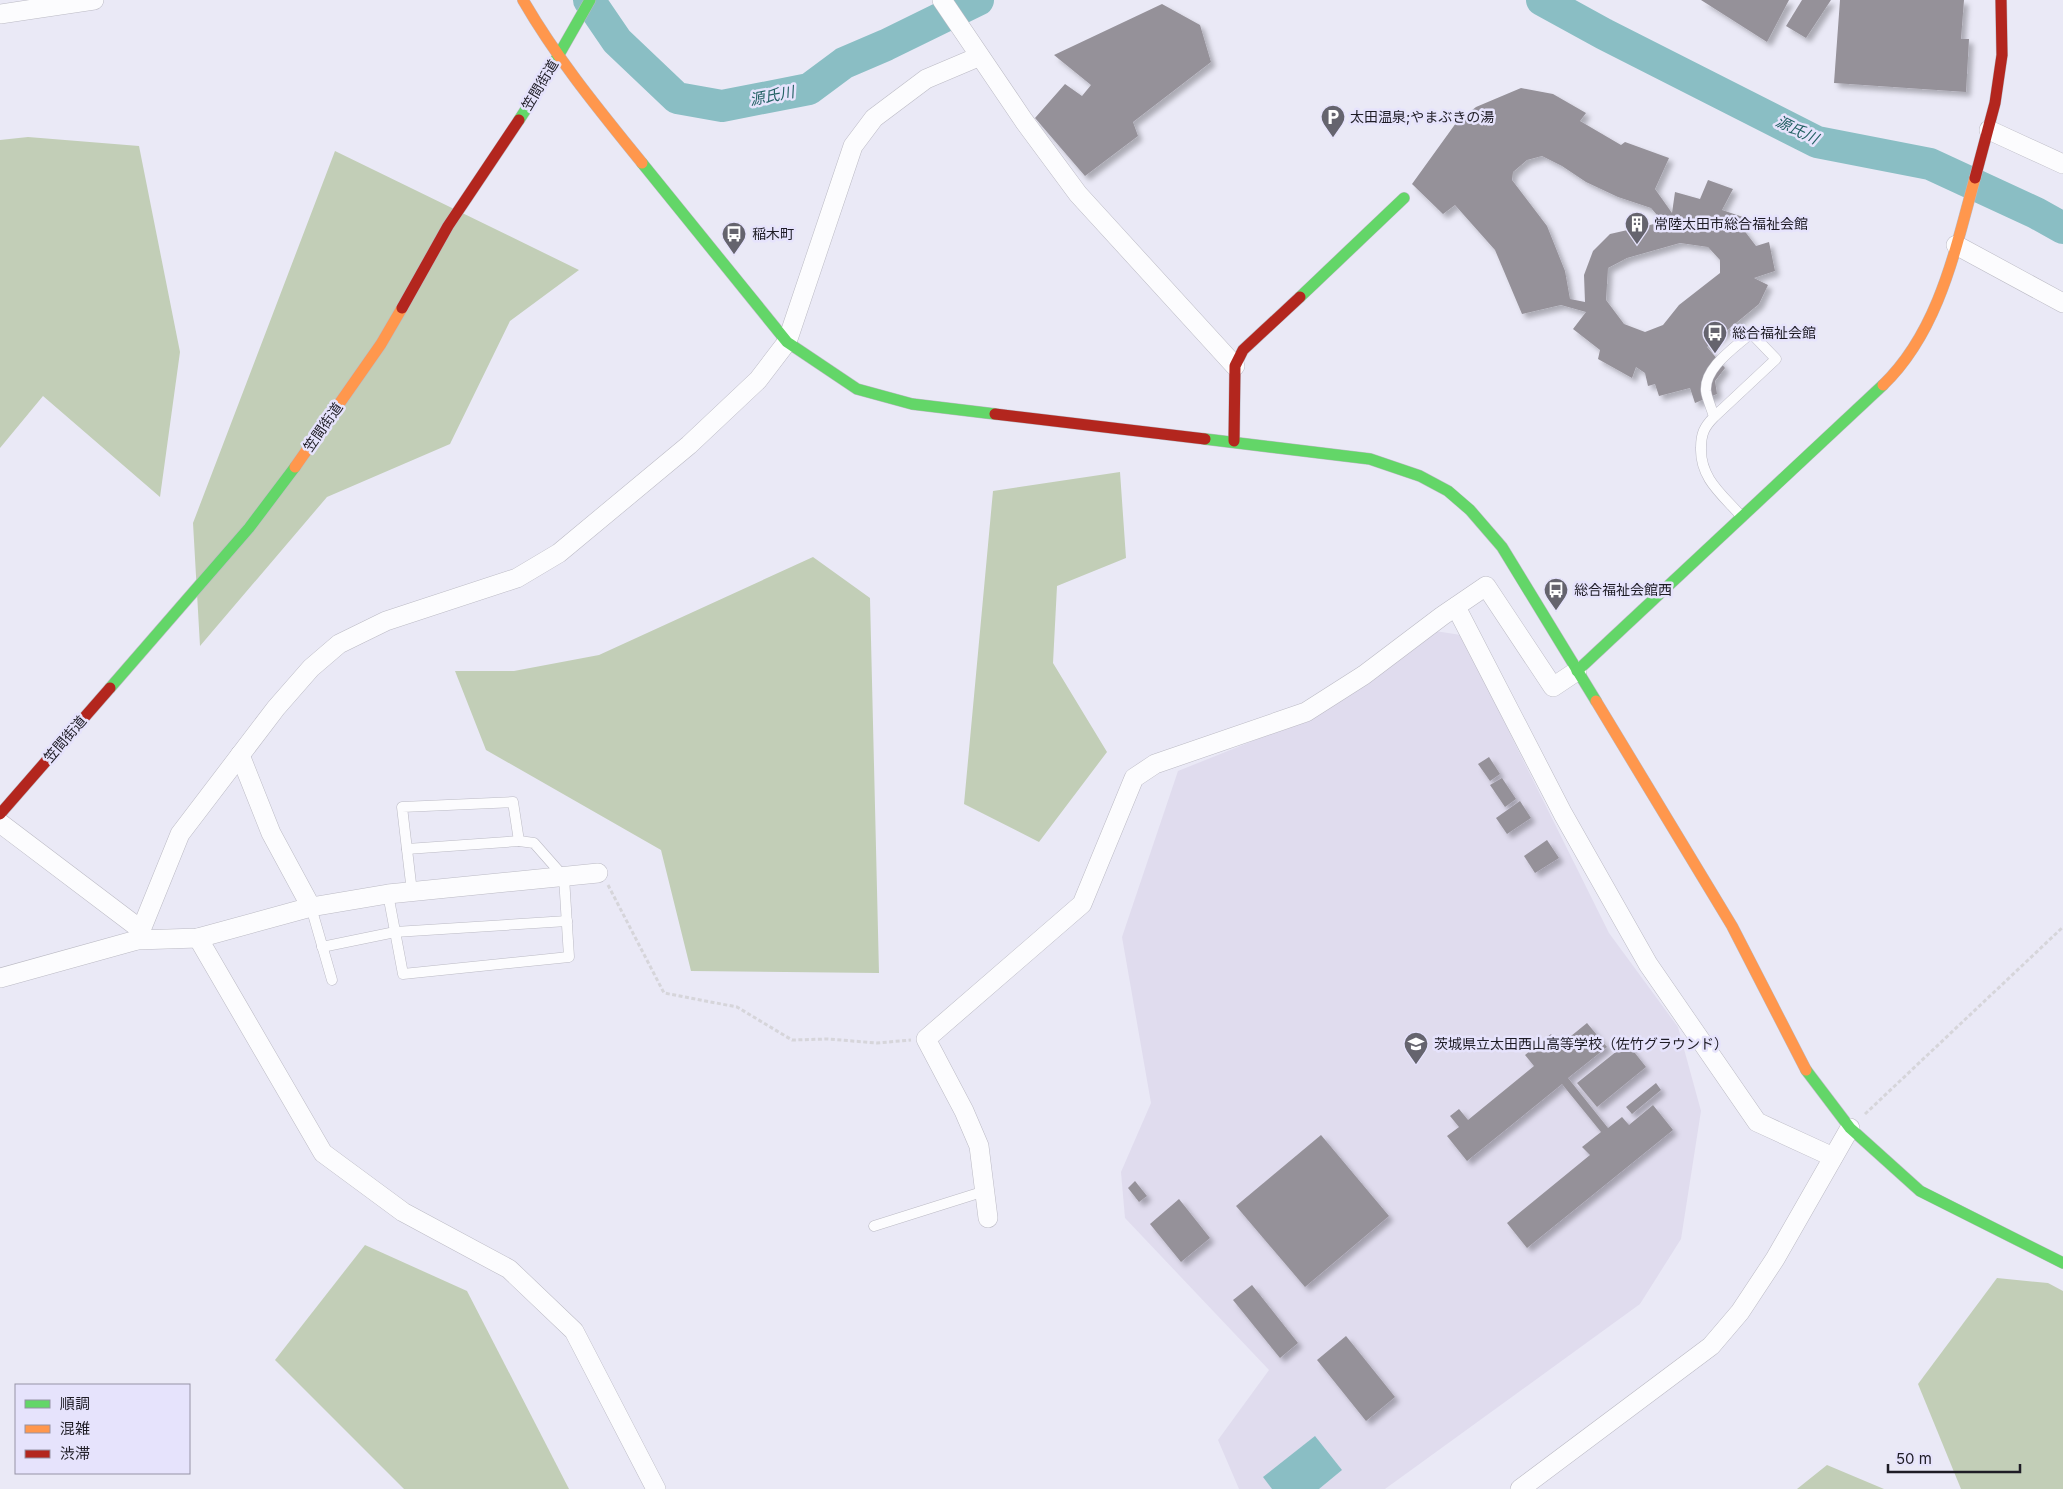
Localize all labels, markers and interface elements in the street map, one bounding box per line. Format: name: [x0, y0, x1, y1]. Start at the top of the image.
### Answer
street label: 笠間街道: [518, 56, 561, 113]
water label: 源氏川: [748, 82, 798, 109]
parking icon: 太田温泉;やまぶきの湯: [1320, 104, 1346, 138]
place label: 太田温泉;やまぶきの湯: [1350, 108, 1494, 125]
water label: 源氏川: [1773, 111, 1823, 149]
building icon: 常陸太田市総合福祉会館: [1624, 211, 1650, 245]
place label: 常陸太田市総合福祉会館: [1654, 215, 1808, 232]
bus stop icon: 稲木町: [721, 221, 747, 255]
place label: 稲木町: [752, 225, 794, 242]
bus stop icon: 総合福祉会館: [1702, 320, 1728, 354]
place label: 総合福祉会館: [1732, 324, 1816, 341]
street label: 笠間街道: [300, 399, 346, 455]
bus stop icon: 総合福祉会館西: [1543, 577, 1569, 611]
place label: 総合福祉会館西: [1574, 581, 1672, 598]
street label: 笠間街道: [40, 712, 89, 765]
school or university icon: 茨城県立太田西山高等学校（佐竹グラウンド）: [1403, 1031, 1429, 1065]
place label: 茨城県立太田西山高等学校（佐竹グラウンド）: [1434, 1035, 1728, 1052]
legend: [15, 1384, 190, 1474]
text: 順調: [60, 1394, 90, 1413]
text: 混雑: [60, 1419, 90, 1438]
scale bar: [1888, 1442, 2020, 1474]
text: 渋滞: [60, 1444, 90, 1463]
text: 50 m: [1896, 1449, 1932, 1468]

